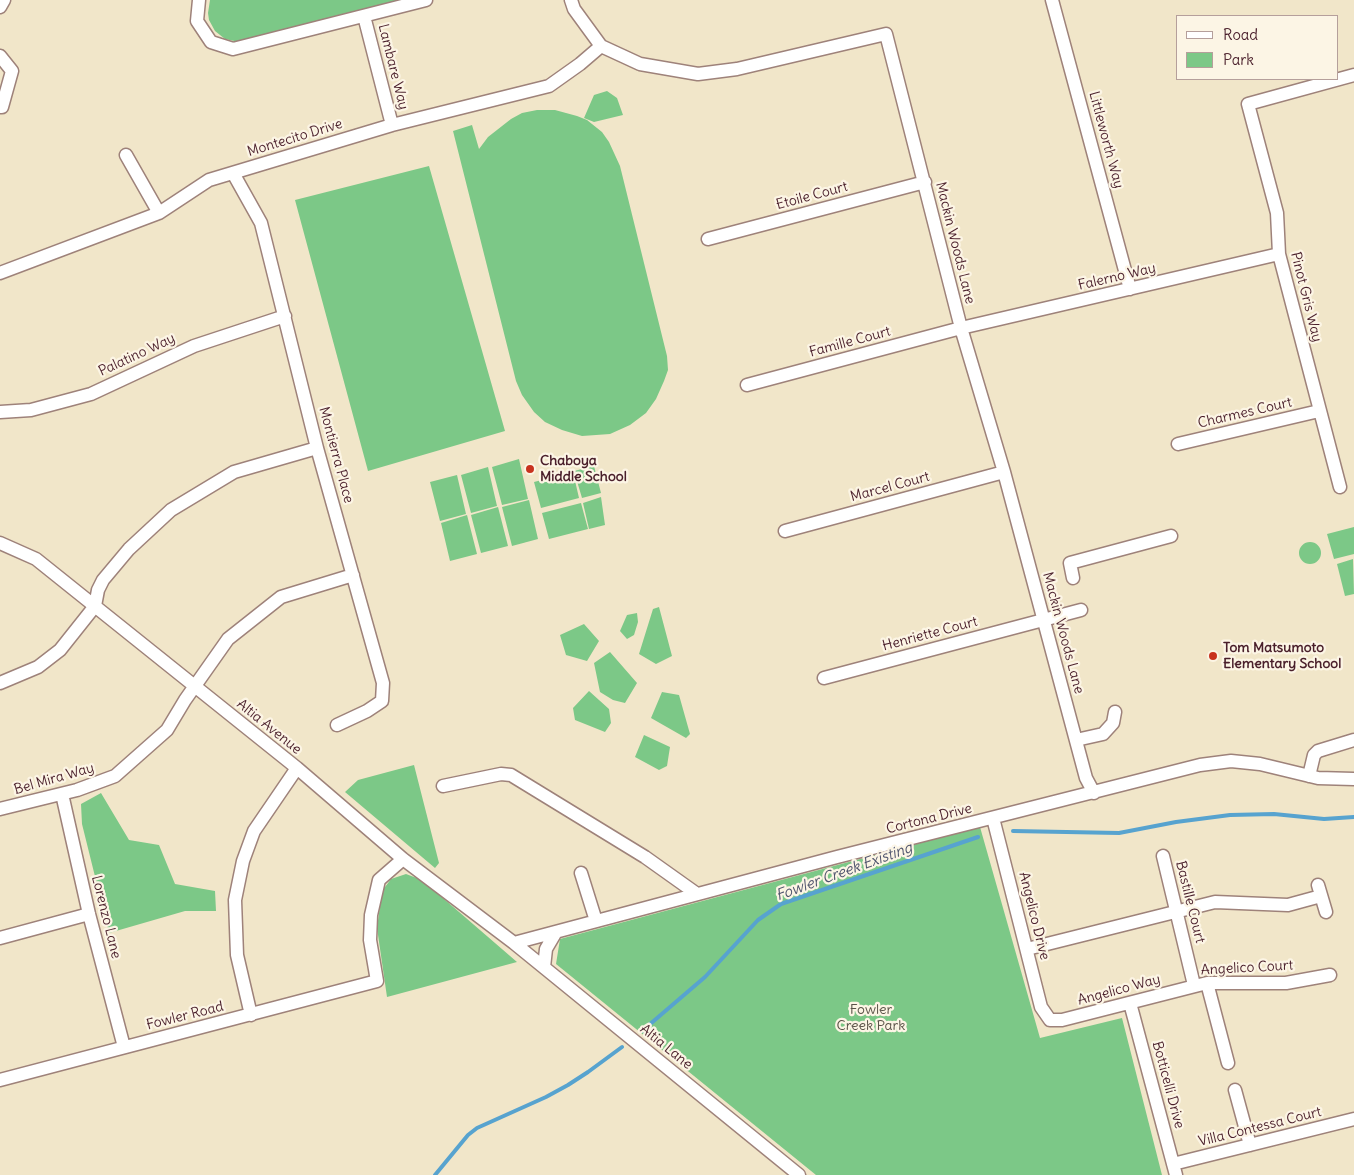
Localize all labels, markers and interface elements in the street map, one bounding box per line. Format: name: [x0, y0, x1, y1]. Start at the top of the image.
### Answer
legend: [1176, 15, 1339, 80]
street label: Lambare Way: [374, 22, 412, 112]
text: Road: [1223, 25, 1258, 44]
text: Park: [1223, 50, 1254, 69]
street label: Littleworth Way: [1085, 90, 1127, 190]
street label: Montecito Drive: [245, 116, 345, 160]
street label: Etoile Court: [774, 178, 850, 214]
street label: Mackin Woods Lane: [932, 180, 978, 306]
street label: Pinot Gris Way: [1287, 250, 1325, 344]
street label: Falerno Way: [1077, 260, 1157, 294]
street label: Famille Court: [808, 323, 892, 361]
street label: Palatino Way: [96, 330, 178, 380]
street label: Charmes Court: [1196, 394, 1294, 432]
street label: Montierra Place: [315, 405, 357, 505]
place label: Chaboya Middle School: [540, 453, 627, 486]
marker: Chaboya Middle School: [524, 463, 536, 475]
street label: Marcel Court: [849, 468, 931, 506]
street label: Mackin Woods Lane: [1039, 570, 1087, 696]
street label: Henriette Court: [881, 613, 979, 655]
place label: Tom Matsumoto Elementary School: [1223, 640, 1341, 672]
marker: Tom Matsumoto Elementary School: [1207, 650, 1219, 662]
street label: Altia Avenue: [233, 696, 305, 758]
street label: Bel Mira Way: [12, 760, 96, 798]
street label: Cortona Drive: [884, 800, 974, 838]
water label: Fowler Creek Existing: [773, 839, 915, 905]
street label: Bastille Court: [1172, 859, 1208, 945]
street label: Angelico Drive: [1015, 870, 1053, 962]
street label: Lorenzo Lane: [88, 874, 124, 960]
street label: Angelico Court: [1200, 957, 1294, 979]
street label: Angelico Way: [1076, 971, 1162, 1009]
street label: Fowler Road: [145, 998, 225, 1034]
park label: Fowler Creek Park: [837, 1002, 905, 1034]
street label: Altia Lane: [636, 1021, 696, 1073]
street label: Botticelli Drive: [1148, 1039, 1188, 1131]
street label: Villa Contessa Court: [1197, 1104, 1323, 1150]

